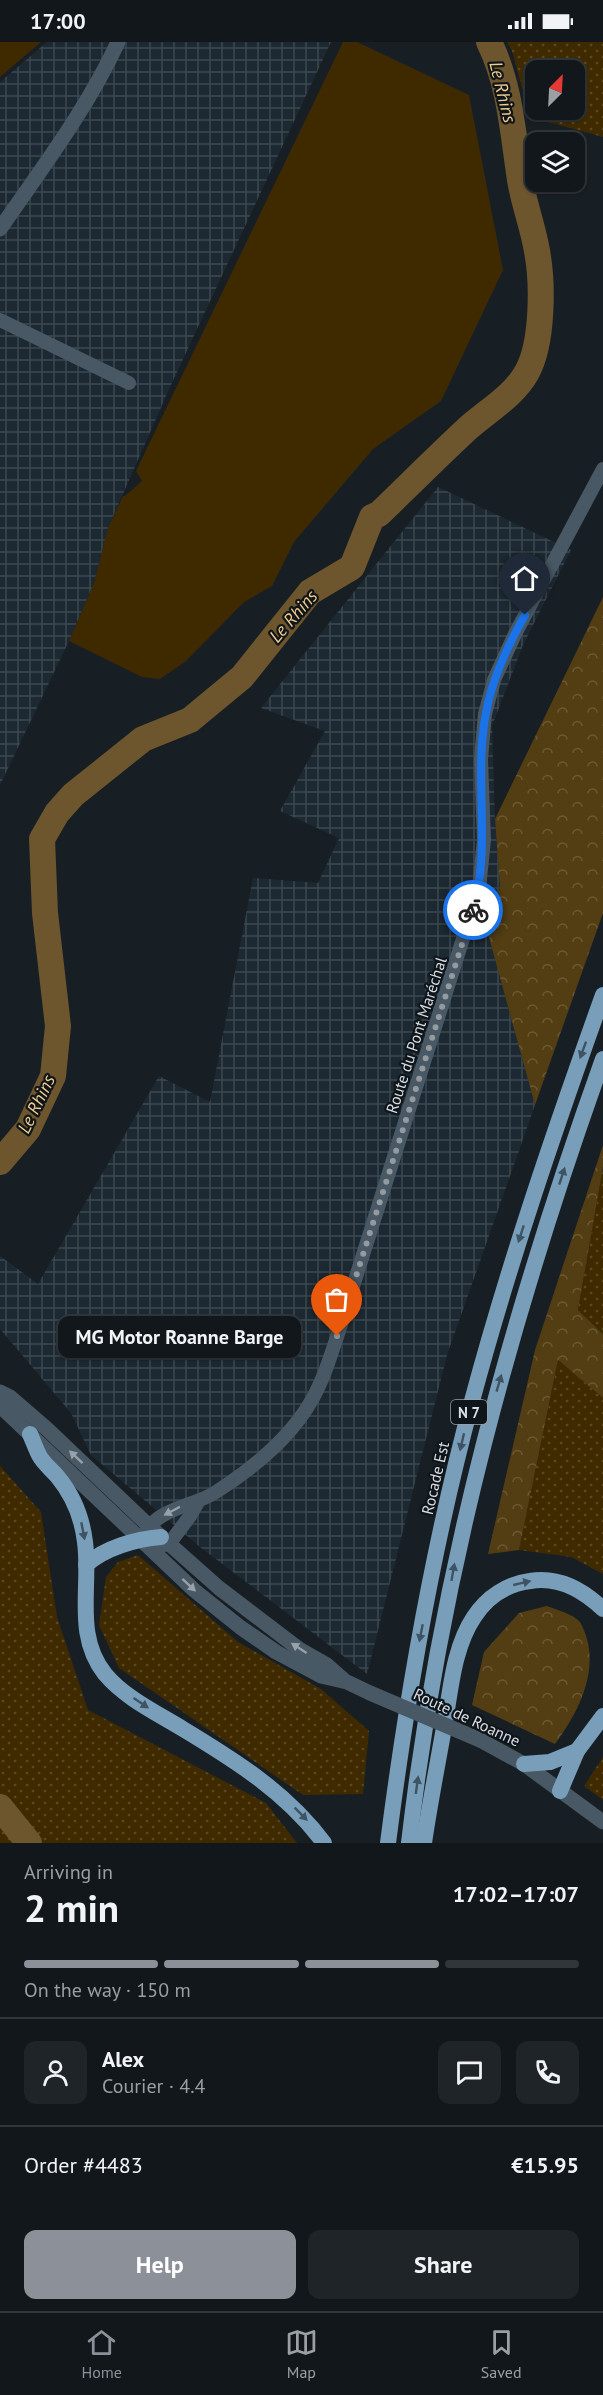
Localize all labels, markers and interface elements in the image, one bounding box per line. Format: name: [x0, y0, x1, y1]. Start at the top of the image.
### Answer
text: 17:00: [30, 7, 86, 35]
water label: Le Rhins: [484, 59, 522, 126]
north arrow: [525, 60, 585, 120]
map controls: [525, 60, 585, 192]
button: layers: [525, 132, 585, 192]
pin: [499, 553, 550, 615]
icon: home: [508, 562, 541, 595]
water label: Le Rhins: [264, 584, 323, 647]
courier: [443, 880, 503, 940]
icon: bike: [457, 894, 490, 927]
street label: Route du Pont Maréchal: [381, 954, 451, 1116]
one-way arrow: [578, 1041, 588, 1059]
water label: Le Rhins: [12, 1070, 60, 1137]
one-way arrow: [558, 1167, 567, 1185]
one-way arrow: [515, 1225, 525, 1243]
pin: [311, 1274, 362, 1336]
icon: bag: [320, 1283, 353, 1316]
callout: MG Motor Roanne Barge: [58, 1315, 301, 1357]
text: MG Motor Roanne Barge: [75, 1324, 284, 1350]
one-way arrow: [495, 1374, 504, 1392]
road number: N 7: [451, 1400, 487, 1424]
one-way arrow: [457, 1433, 466, 1452]
street label: Rocade Est: [417, 1439, 453, 1516]
one-way arrow: [69, 1450, 84, 1464]
one-way arrow: [163, 1506, 180, 1515]
one-way arrow: [79, 1521, 88, 1540]
one-way arrow: [449, 1562, 458, 1581]
one-way arrow: [513, 1577, 532, 1587]
one-way arrow: [182, 1578, 197, 1592]
one-way arrow: [416, 1624, 425, 1643]
one-way arrow: [291, 1643, 307, 1654]
street label: Route de Roanne: [410, 1684, 524, 1750]
one-way arrow: [133, 1697, 149, 1708]
one-way arrow: [413, 1775, 422, 1794]
one-way arrow: [293, 1807, 307, 1821]
text: Arriving in: [24, 1859, 113, 1885]
text: 17:02–17:07: [453, 1880, 579, 1908]
text: 2 min: [24, 1882, 119, 1933]
text: On the way · 150 m: [24, 1977, 191, 2003]
button: person: [24, 2041, 87, 2104]
button: chat: [438, 2041, 501, 2104]
button: phone: [516, 2041, 579, 2104]
text: Alex: [102, 2045, 144, 2073]
text: Courier · 4.4: [102, 2073, 205, 2099]
text: Order #4483: [24, 2151, 143, 2179]
text: €15.95: [511, 2151, 579, 2179]
button: Help: [24, 2230, 296, 2299]
button: Share: [308, 2230, 579, 2299]
tab: Home: [81, 2326, 122, 2382]
tab: Map: [285, 2326, 318, 2382]
tab: Saved: [481, 2326, 522, 2382]

